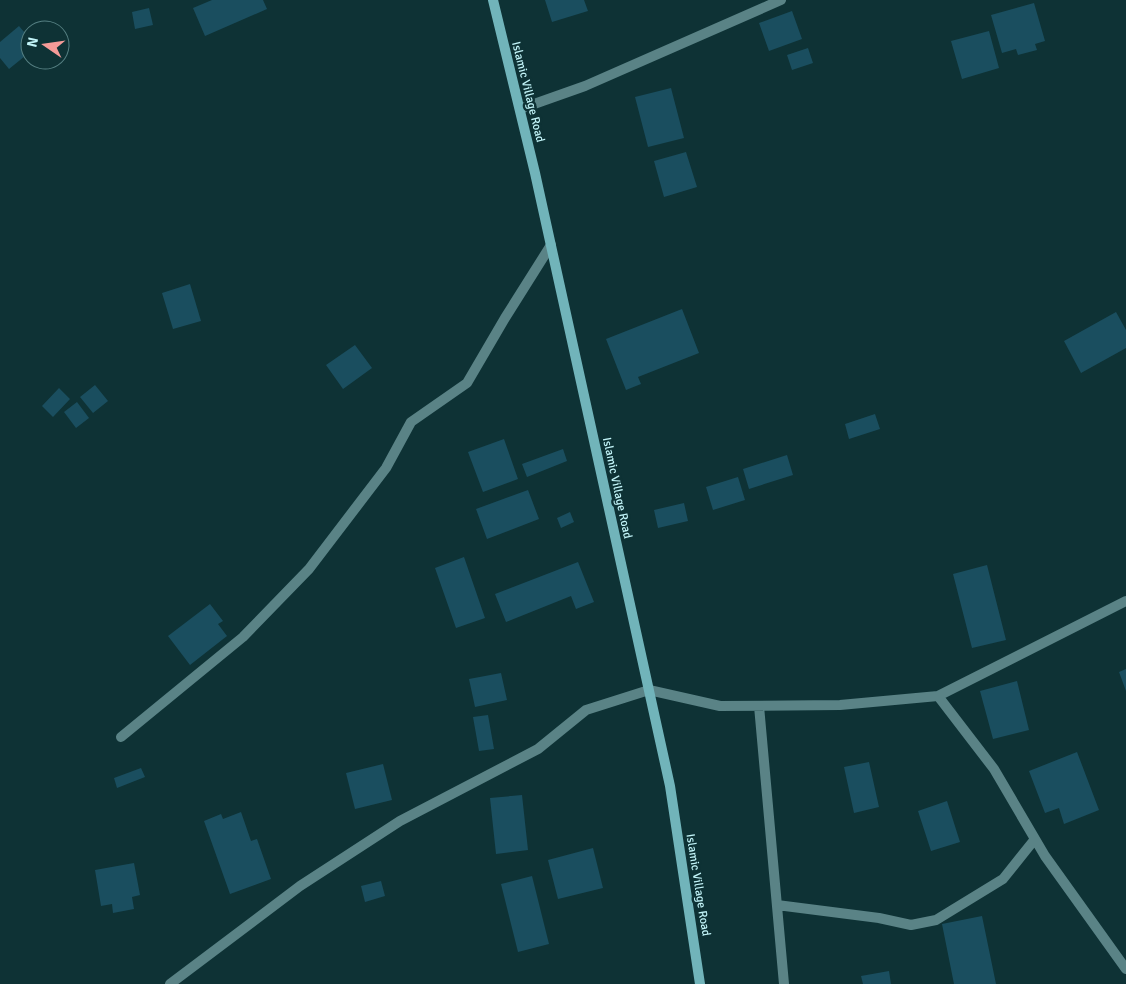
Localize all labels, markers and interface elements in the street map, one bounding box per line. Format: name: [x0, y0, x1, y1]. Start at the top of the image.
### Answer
north arrow: [20, 20, 70, 70]
text: N: [23, 36, 42, 49]
street label: Islamic Village Road: [508, 40, 548, 144]
street label: Islamic Village Road: [599, 436, 635, 540]
street label: Islamic Village Road: [683, 833, 713, 937]

